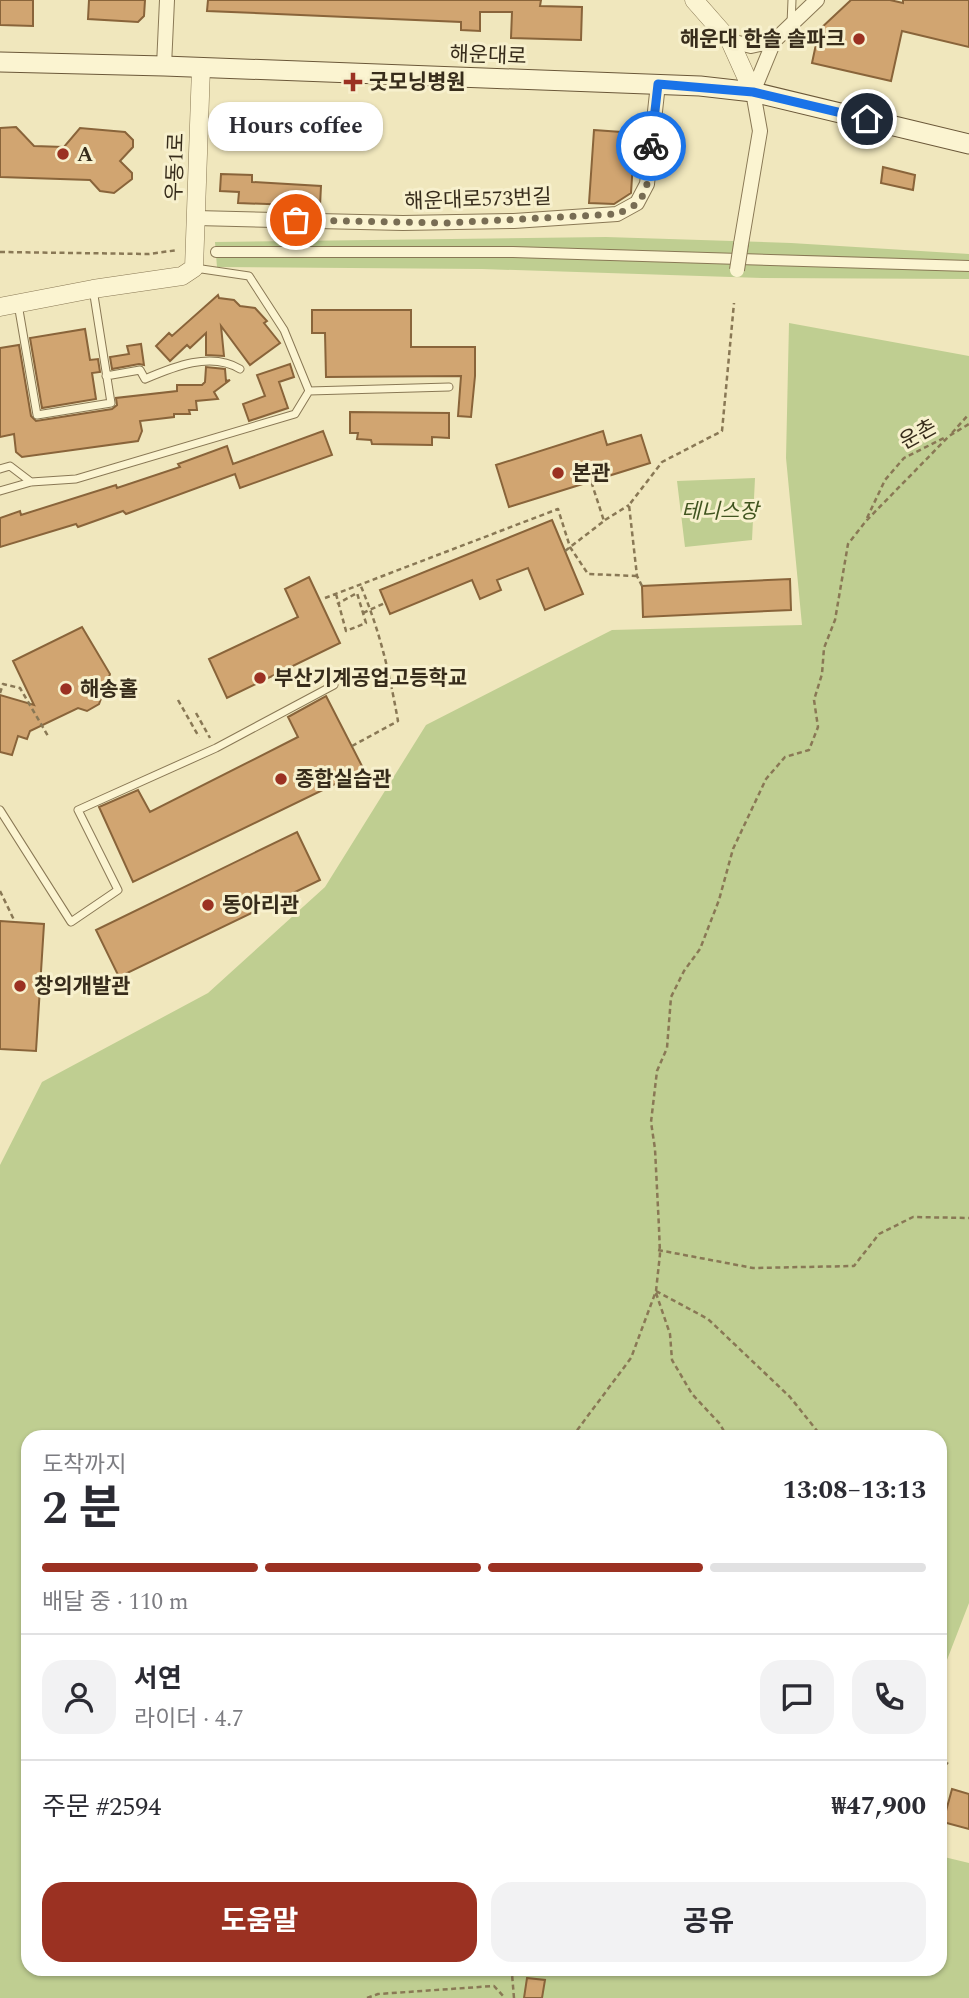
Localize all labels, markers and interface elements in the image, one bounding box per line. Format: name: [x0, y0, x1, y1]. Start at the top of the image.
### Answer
place label: 해운대 한솔 솔파크: [680, 24, 845, 56]
marker: 해운대 한솔 솔파크: [851, 31, 867, 47]
street label: 해운대로: [449, 39, 527, 73]
place label: 굿모닝병원: [369, 67, 466, 99]
marker: 굿모닝병원: [343, 72, 363, 92]
pin: [837, 89, 897, 149]
icon: home: [848, 100, 886, 138]
callout: Hours coffee: [208, 101, 384, 150]
text: Hours coffee: [228, 109, 363, 144]
courier: [616, 111, 686, 181]
icon: bike: [632, 127, 670, 165]
street label: 우동1로: [159, 132, 193, 202]
place label: A: [77, 139, 93, 171]
marker: A: [55, 146, 71, 162]
street label: 해운대로573번길: [404, 181, 552, 219]
pin: [266, 190, 326, 250]
icon: bag: [277, 201, 315, 239]
street label: 운촌: [894, 412, 943, 458]
place label: 본관: [572, 458, 611, 490]
marker: 본관: [550, 465, 566, 481]
park label: 테니스장: [681, 496, 761, 528]
place label: 부산기계공업고등학교: [274, 663, 467, 695]
marker: 부산기계공업고등학교: [252, 670, 268, 686]
place label: 해송홀: [80, 674, 138, 706]
marker: 해송홀: [58, 681, 74, 697]
place label: 종합실습관: [295, 764, 392, 796]
marker: 종합실습관: [273, 771, 289, 787]
place label: 동아리관: [222, 890, 299, 922]
marker: 동아리관: [200, 897, 216, 913]
place label: 창의개발관: [34, 971, 131, 1003]
marker: 창의개발관: [12, 978, 28, 994]
text: 도착까지: [42, 1448, 127, 1483]
text: 13:08–13:13: [782, 1470, 926, 1510]
text: 2 분: [42, 1474, 122, 1544]
text: 배달 중 · 110 m: [42, 1585, 189, 1620]
text: 서연: [134, 1659, 182, 1699]
button: person: [42, 1660, 116, 1734]
button: chat: [760, 1660, 834, 1734]
button: phone: [852, 1660, 926, 1734]
text: 라이더 · 4.7: [134, 1702, 243, 1737]
text: ₩47,900: [832, 1786, 926, 1826]
text: 주문 #2594: [42, 1787, 161, 1827]
button: 도움말: [42, 1882, 477, 1962]
button: 공유: [491, 1882, 926, 1962]

